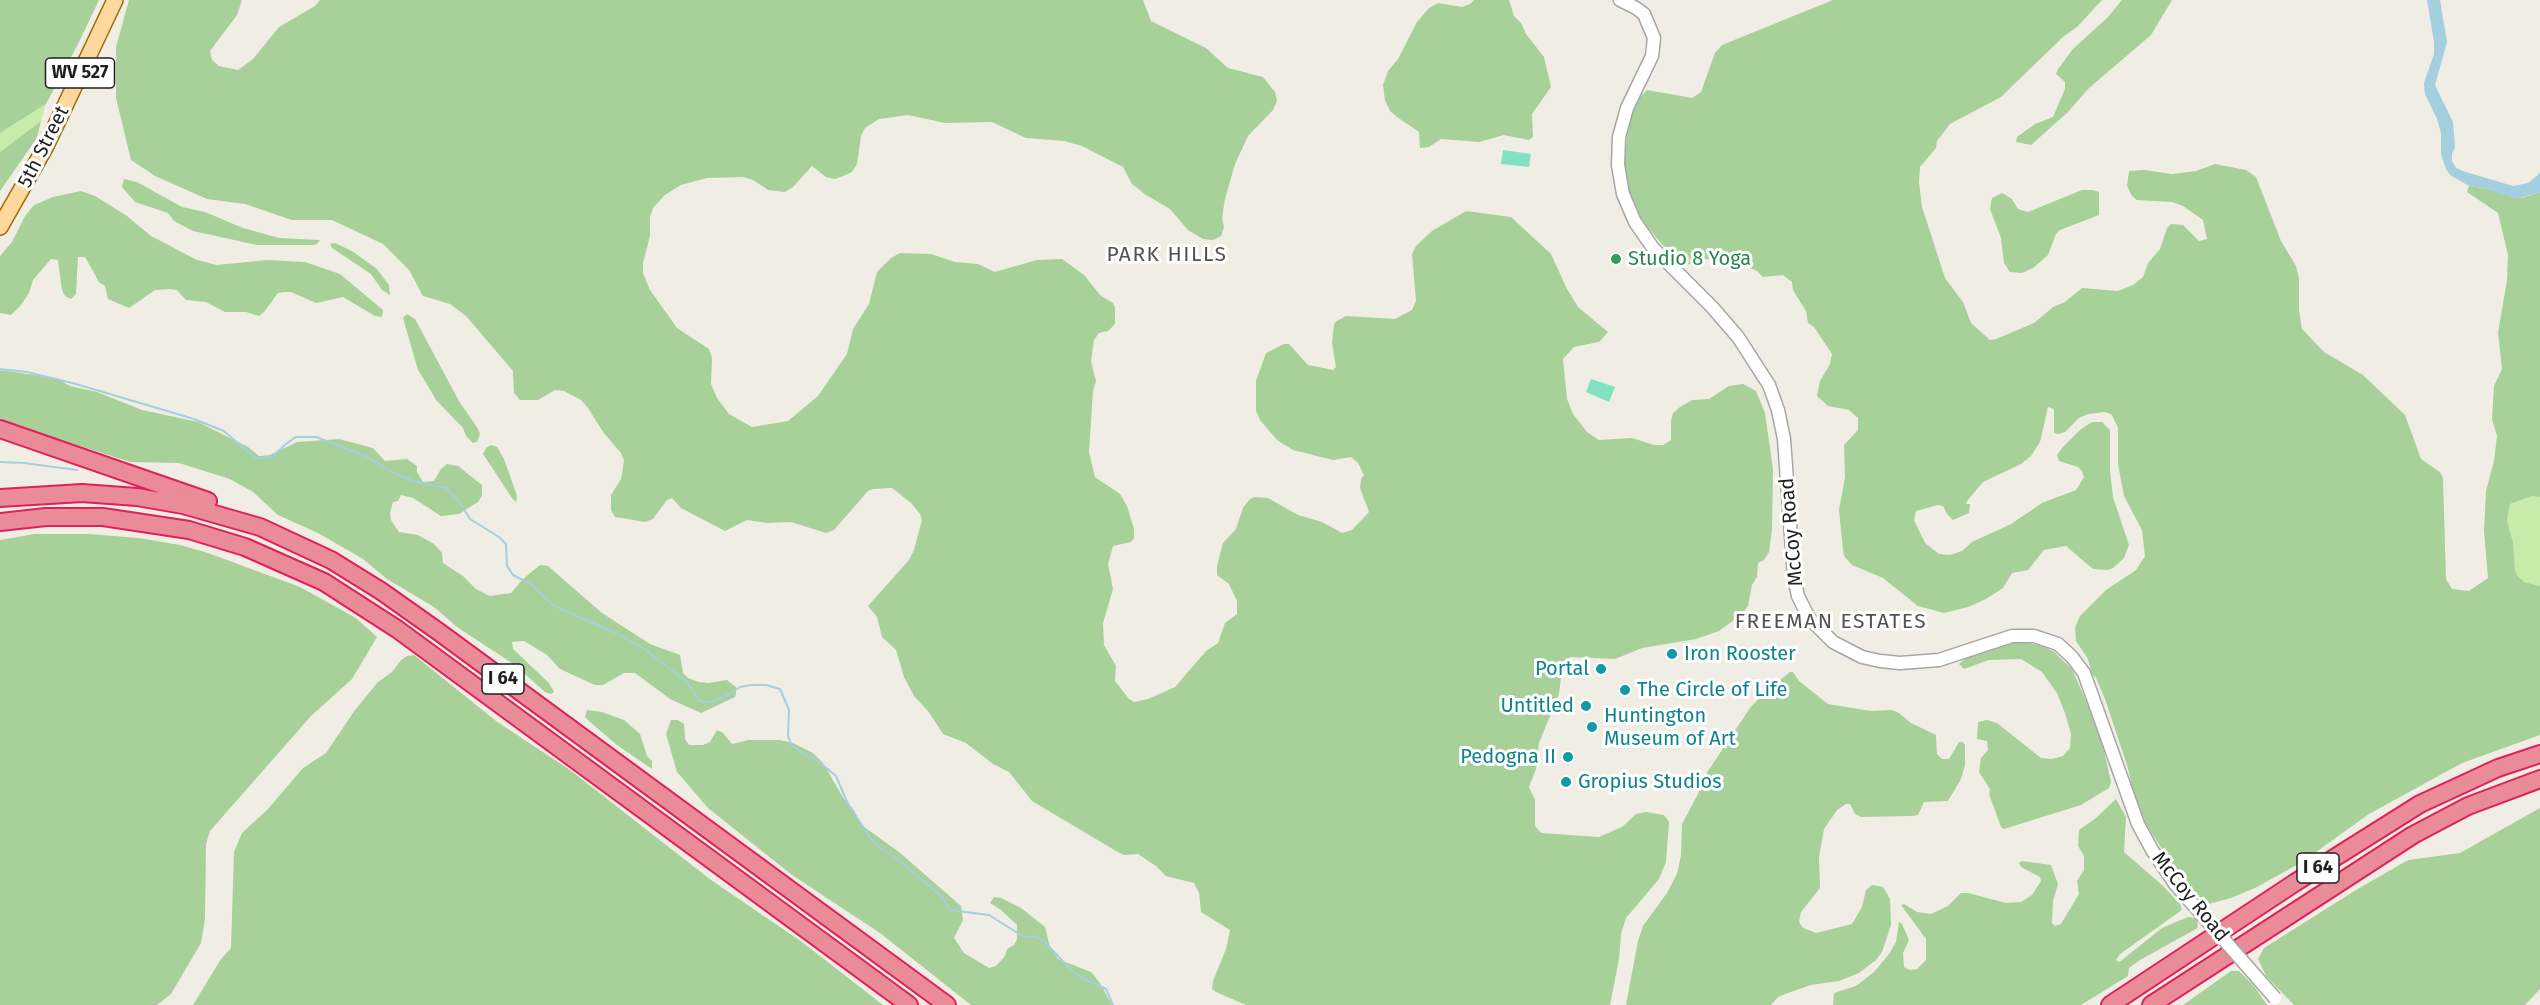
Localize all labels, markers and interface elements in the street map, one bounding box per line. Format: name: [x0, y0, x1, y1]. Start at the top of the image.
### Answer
road number: WV 527: [46, 58, 115, 88]
street label: 5th Street: [13, 102, 75, 192]
district label: PARK HILLS: [1106, 242, 1228, 268]
place label: Studio 8 Yoga: [1628, 247, 1751, 271]
marker: Studio 8 Yoga: [1609, 252, 1623, 266]
street label: McCoy Road: [1775, 477, 1809, 587]
district label: FREEMAN ESTATES: [1735, 609, 1927, 635]
place label: Iron Rooster: [1684, 642, 1796, 666]
marker: Iron Rooster: [1665, 647, 1679, 661]
place label: Portal: [1535, 657, 1589, 681]
marker: Portal: [1594, 662, 1608, 676]
road number: I 64: [482, 664, 524, 694]
place label: The Circle of Life: [1637, 678, 1787, 702]
marker: The Circle of Life: [1618, 683, 1632, 697]
place label: Untitled: [1501, 694, 1574, 718]
marker: Untitled: [1579, 699, 1593, 713]
place label: Huntington Museum of Art: [1604, 704, 1736, 751]
marker: Huntington Museum of Art: [1585, 720, 1599, 734]
place label: Pedogna II: [1460, 745, 1556, 769]
marker: Pedogna II: [1561, 750, 1575, 764]
place label: Gropius Studios: [1578, 770, 1722, 794]
marker: Gropius Studios: [1559, 775, 1573, 789]
street label: McCoy Road: [2146, 847, 2234, 947]
road number: I 64: [2297, 853, 2339, 883]

